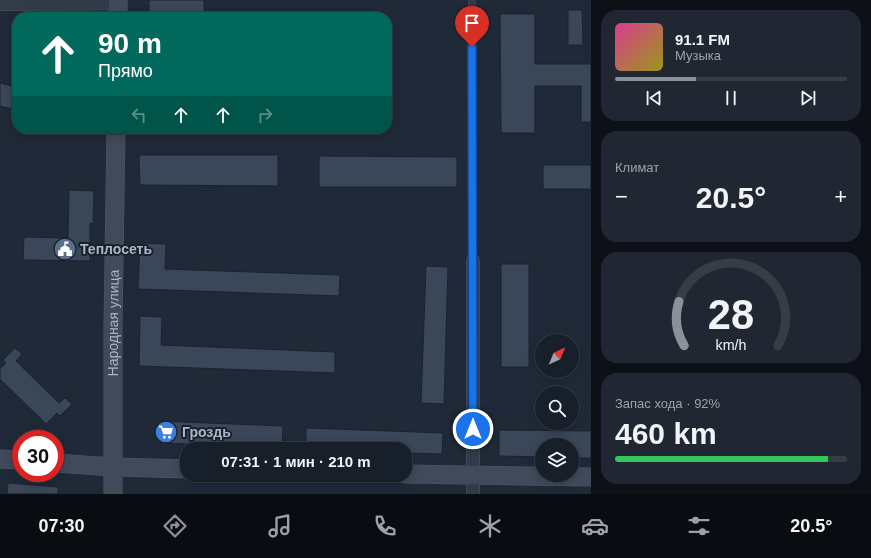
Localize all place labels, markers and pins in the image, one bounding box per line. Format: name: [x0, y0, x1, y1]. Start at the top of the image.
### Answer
pin: [455, 6, 489, 47]
public building icon: Теплосеть: [52, 236, 78, 262]
place label: Теплосеть: [80, 241, 152, 257]
supermarket icon: Гроздь: [153, 419, 179, 445]
place label: Гроздь: [182, 424, 231, 440]

